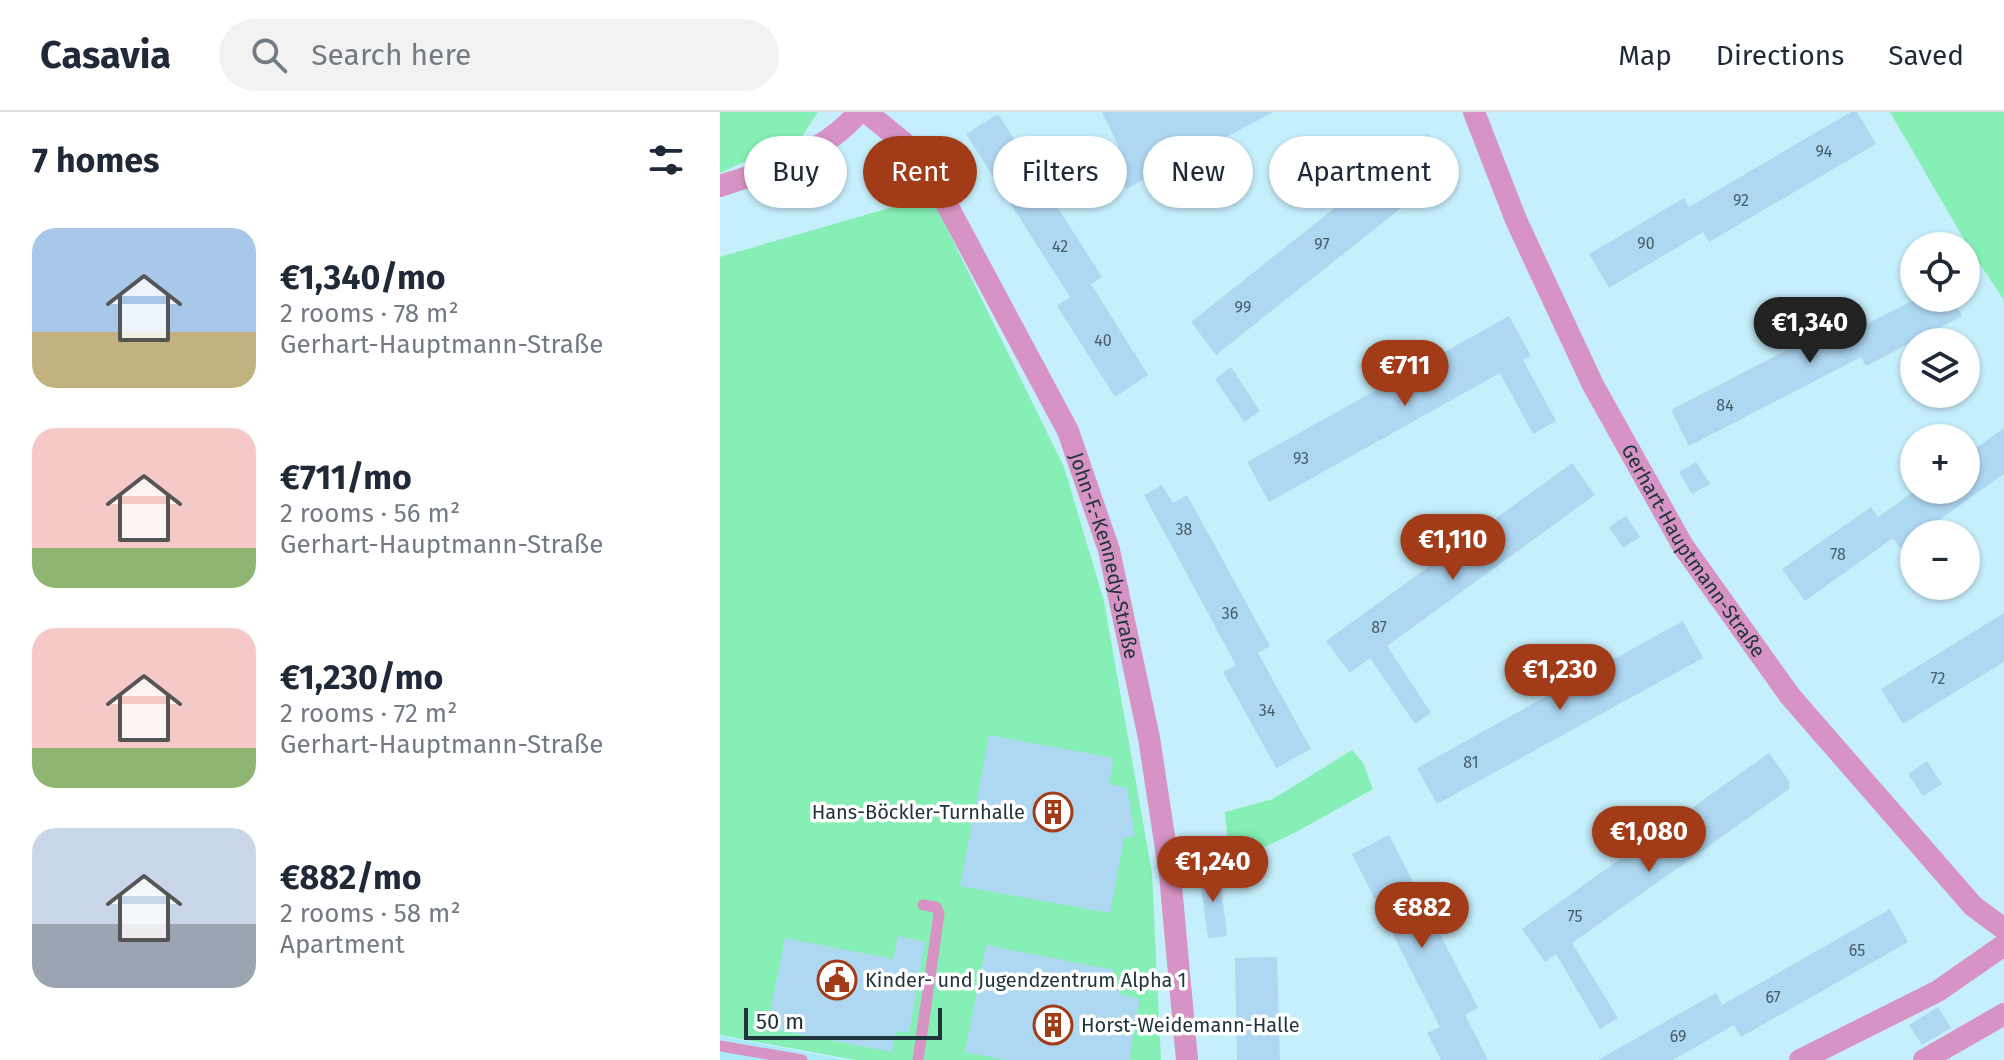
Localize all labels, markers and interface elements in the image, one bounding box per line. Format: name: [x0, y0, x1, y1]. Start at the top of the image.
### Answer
search box: [219, 19, 779, 91]
text: Casavia: [40, 32, 171, 78]
icon: search: [247, 33, 291, 77]
text: Search here: [311, 37, 471, 73]
text: Map: [1618, 39, 1672, 72]
text: Directions: [1716, 39, 1844, 72]
text: Saved: [1888, 39, 1964, 72]
chip: Buy: [744, 136, 847, 208]
chip: Rent: [863, 136, 977, 208]
chip: Filters: [993, 136, 1127, 208]
chip: New: [1143, 136, 1253, 208]
chip: Apartment: [1269, 136, 1459, 208]
icon: filters: [644, 138, 688, 182]
text: 7 homes: [32, 140, 159, 181]
house number: 94: [1816, 142, 1833, 161]
house number: 92: [1733, 191, 1749, 210]
map controls: [1900, 232, 1980, 600]
button: locate: [1900, 232, 1980, 312]
house number: 90: [1637, 234, 1655, 253]
house number: 97: [1314, 235, 1330, 254]
house number: 42: [1052, 237, 1068, 256]
text: €1,340/mo: [280, 257, 446, 298]
icon: home: [96, 260, 192, 356]
pin: €1,340: [1745, 297, 1875, 365]
text: 2 rooms · 78 m²: [280, 298, 459, 329]
house number: 99: [1235, 298, 1251, 317]
text: €1,340: [1772, 307, 1848, 338]
button: layers: [1900, 328, 1980, 408]
text: Gerhart-Hauptmann-Straße: [280, 329, 603, 360]
house number: 40: [1094, 331, 1112, 350]
pin: €711: [1358, 340, 1452, 408]
text: €711: [1380, 350, 1430, 381]
house number: 84: [1716, 396, 1734, 415]
button: +: [1900, 424, 1980, 504]
street label: Gerhart-Hauptmann-Straße: [1616, 440, 1771, 662]
street label: John-F.-Kennedy-Straße: [1064, 449, 1144, 661]
house number: 93: [1293, 449, 1309, 468]
text: €711/mo: [280, 457, 412, 498]
icon: home: [96, 460, 192, 556]
text: 2 rooms · 56 m²: [280, 498, 460, 529]
pin: €1,110: [1388, 514, 1518, 582]
house number: 38: [1176, 520, 1193, 539]
button: −: [1900, 520, 1980, 600]
text: €1,110: [1418, 524, 1488, 555]
text: Gerhart-Hauptmann-Straße: [280, 529, 603, 560]
house number: 78: [1830, 545, 1846, 564]
house number: 36: [1222, 604, 1238, 623]
house number: 87: [1371, 618, 1387, 637]
pin: €1,230: [1495, 644, 1625, 712]
text: €1,230: [1523, 654, 1597, 685]
text: €1,230/mo: [280, 657, 443, 698]
icon: home: [96, 660, 192, 756]
house number: 72: [1931, 669, 1945, 688]
text: 2 rooms · 72 m²: [280, 698, 457, 729]
house number: 34: [1259, 701, 1276, 720]
text: Gerhart-Hauptmann-Straße: [280, 729, 603, 760]
house number: 81: [1463, 753, 1479, 772]
building icon: Hans-Böckler-Turnhalle: [1032, 791, 1074, 833]
place label: Hans-Böckler-Turnhalle: [812, 800, 1025, 824]
pin: €1,080: [1584, 806, 1714, 874]
text: €1,080: [1610, 816, 1688, 847]
pin: €1,240: [1148, 836, 1278, 904]
text: €1,240: [1175, 846, 1251, 877]
text: €882/mo: [280, 857, 422, 898]
icon: home: [96, 860, 192, 956]
pin: €882: [1375, 882, 1469, 950]
text: €882: [1393, 892, 1451, 923]
text: 2 rooms · 58 m²: [280, 898, 461, 929]
house number: 75: [1568, 907, 1582, 926]
text: Apartment: [280, 929, 405, 960]
house number: 65: [1849, 941, 1865, 960]
public building icon: Kinder- und Jugendzentrum Alpha 1: [816, 959, 858, 1001]
place label: Kinder- und Jugendzentrum Alpha 1: [865, 968, 1186, 992]
house number: 67: [1765, 988, 1781, 1007]
scale bar: [744, 1004, 942, 1040]
building icon: Horst-Weidemann-Halle: [1032, 1004, 1074, 1046]
text: 50 m: [756, 1008, 804, 1035]
place label: Horst-Weidemann-Halle: [1081, 1013, 1300, 1037]
house number: 69: [1670, 1027, 1686, 1046]

